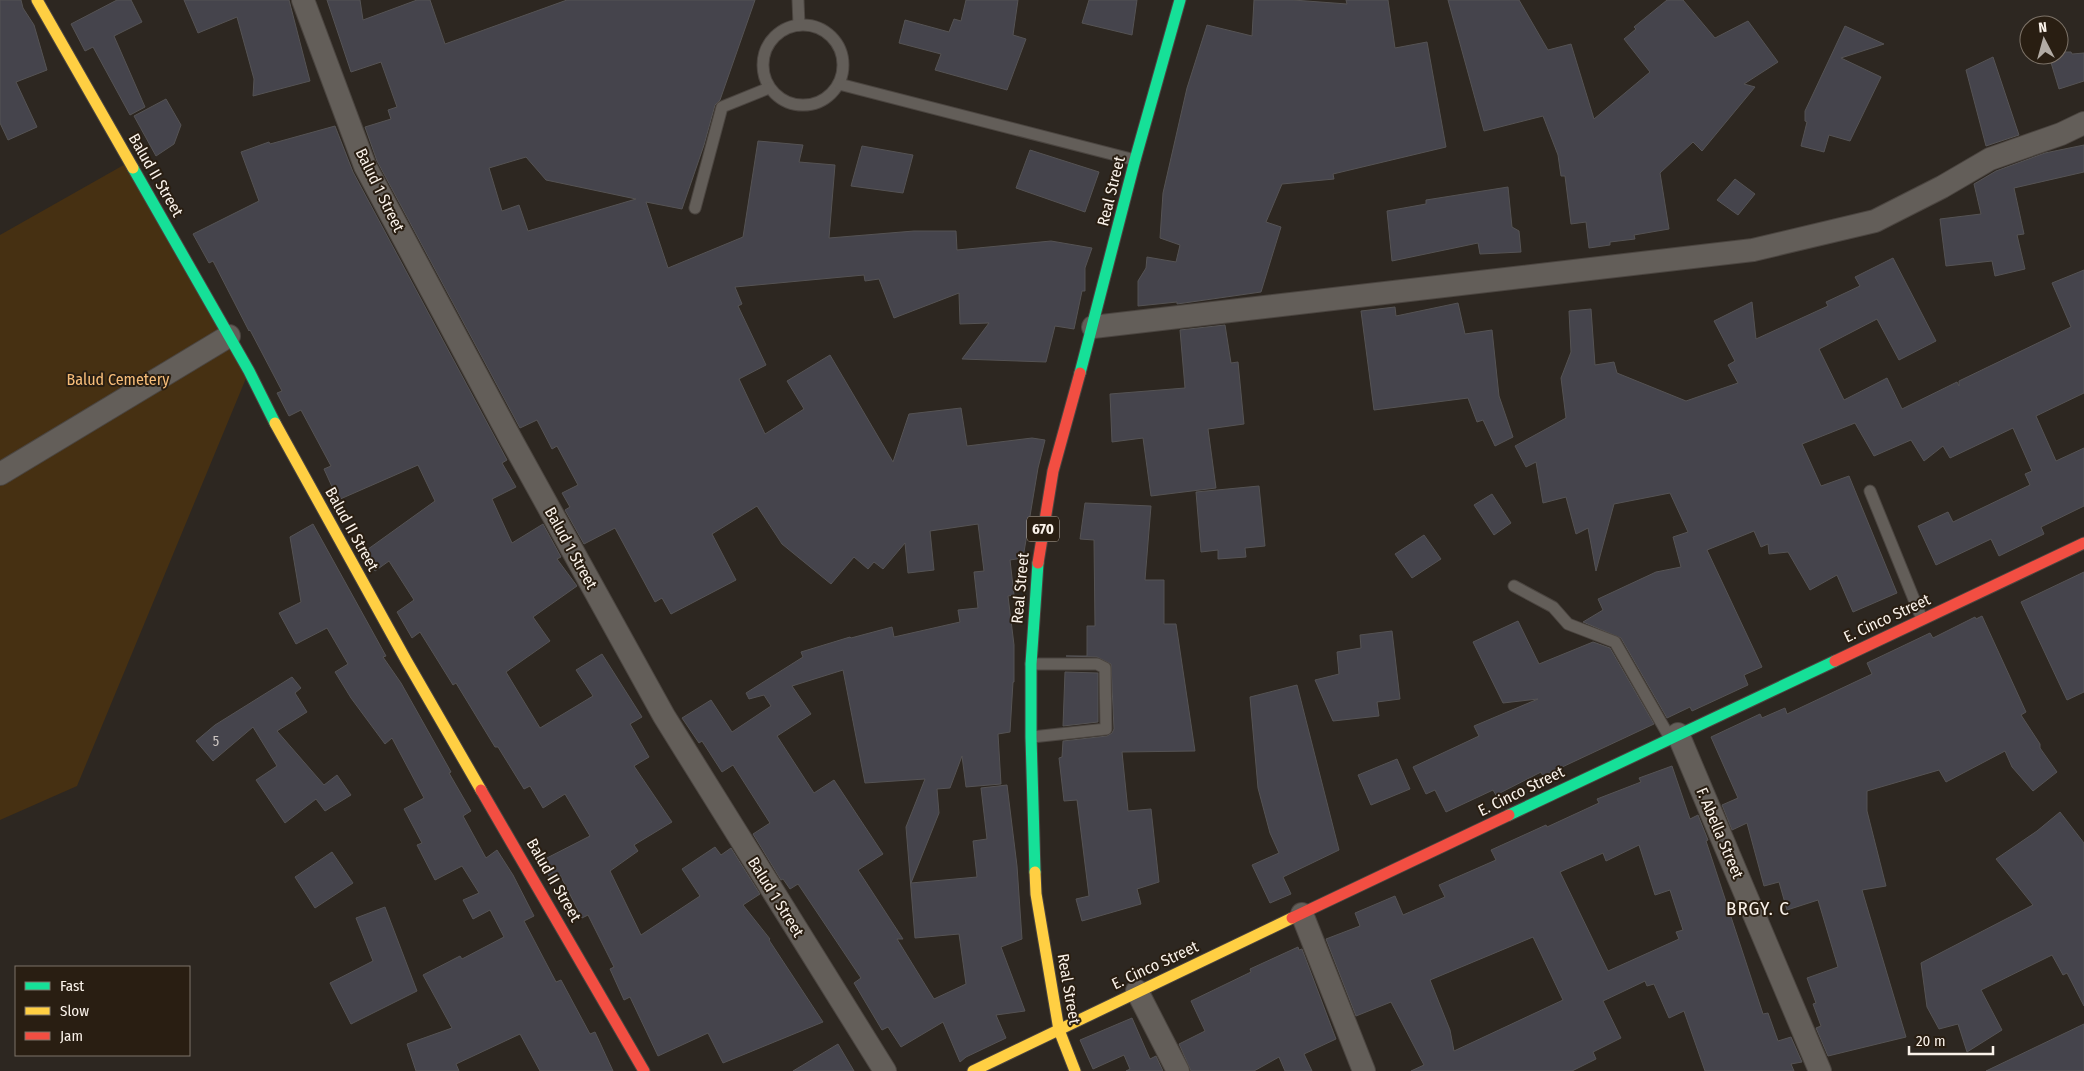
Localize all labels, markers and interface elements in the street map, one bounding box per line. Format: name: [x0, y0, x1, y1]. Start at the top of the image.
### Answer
north arrow: [2019, 15, 2069, 65]
text: N: [2038, 19, 2048, 36]
street label: Balud II Street: [125, 130, 188, 221]
street label: Balud 1 Street: [352, 145, 409, 236]
street label: Real Street: [1093, 153, 1129, 228]
park label: Balud Cemetery: [67, 370, 170, 389]
street label: Balud II Street: [321, 484, 383, 575]
street label: Balud 1 Street: [541, 504, 602, 593]
road number: 670: [1027, 516, 1059, 542]
street label: Real Street: [1007, 551, 1033, 624]
street label: E. Cinco Street: [1841, 589, 1934, 646]
house number: 5: [213, 733, 219, 750]
street label: E. Cinco Street: [1475, 762, 1568, 820]
street label: F. Abella Street: [1692, 785, 1748, 882]
street label: Balud II Street: [523, 835, 586, 926]
street label: Balud 1 Street: [744, 853, 808, 941]
district label: BRGY. C: [1726, 897, 1790, 920]
street label: E. Cinco Street: [1109, 936, 1202, 993]
street label: Real Street: [1053, 952, 1085, 1026]
legend: [15, 966, 190, 1056]
text: Fast: [60, 977, 84, 995]
text: Slow: [60, 1002, 89, 1020]
scale bar: [1909, 1024, 1993, 1056]
text: Jam: [60, 1027, 83, 1045]
text: 20 m: [1916, 1032, 1946, 1050]

